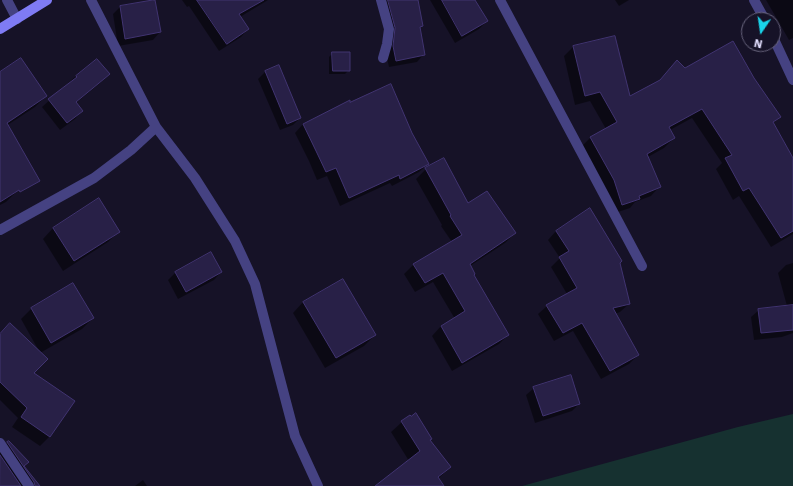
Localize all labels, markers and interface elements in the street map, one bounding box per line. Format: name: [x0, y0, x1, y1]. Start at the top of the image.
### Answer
north arrow: [741, 12, 781, 52]
text: N: [753, 36, 764, 50]

